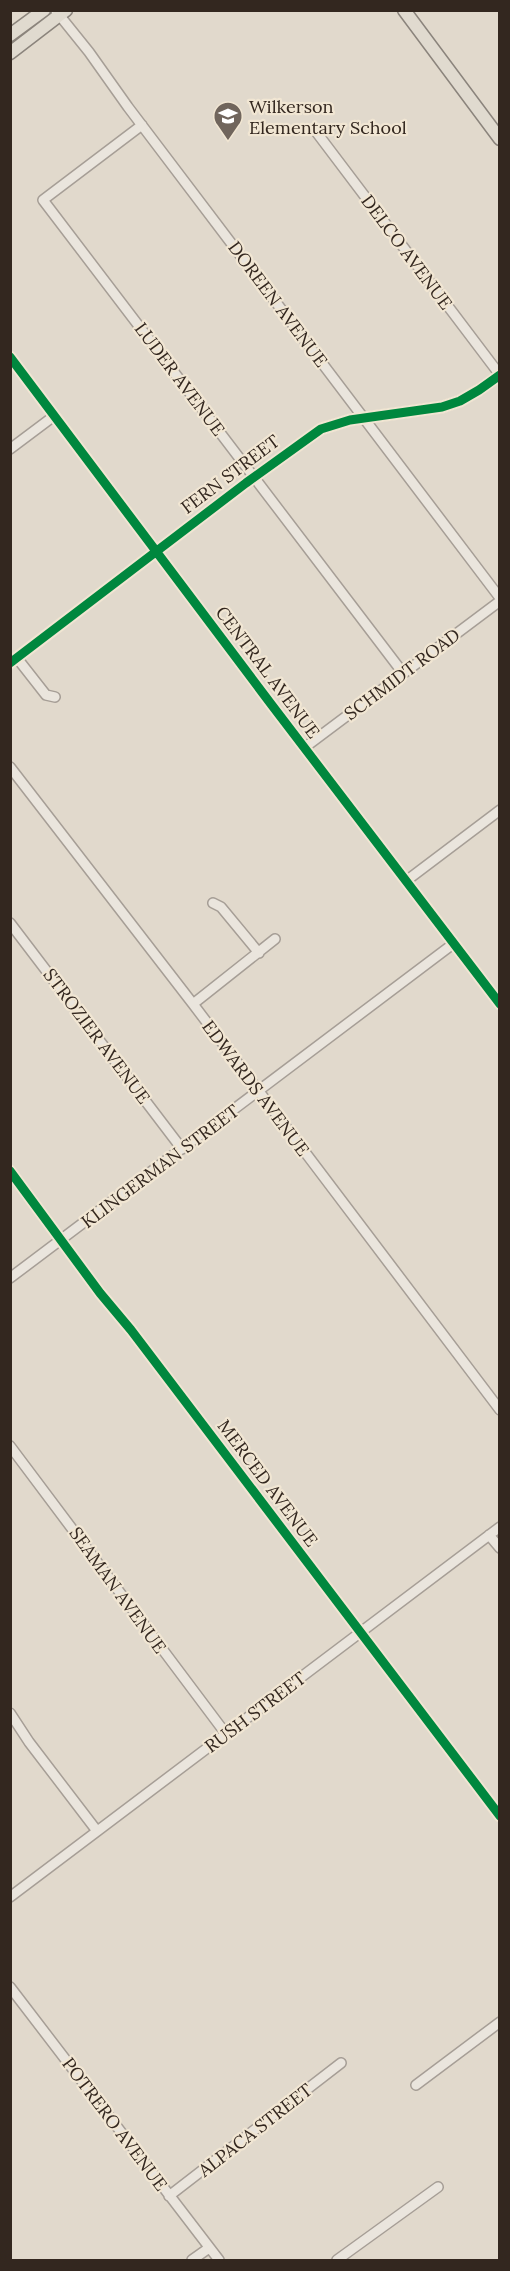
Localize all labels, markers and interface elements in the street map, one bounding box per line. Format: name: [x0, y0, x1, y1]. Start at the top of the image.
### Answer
place label: Wilkerson Elementary School: [249, 95, 407, 139]
school or university icon: Wilkerson Elementary School: [212, 100, 244, 142]
street label: DELCO AVENUE: [356, 190, 458, 314]
street label: DOREEN AVENUE: [223, 237, 333, 371]
street label: LUDER AVENUE: [130, 318, 230, 440]
street label: FERN STREET: [176, 429, 284, 519]
street label: CENTRAL AVENUE: [211, 601, 325, 743]
street label: SCHMIDT ROAD: [340, 623, 464, 725]
street label: STROZIER AVENUE: [39, 964, 155, 1108]
street label: EDWARDS AVENUE: [197, 1015, 315, 1161]
street label: KLINGERMAN STREET: [77, 1099, 244, 1233]
street label: MERCED AVENUE: [213, 1415, 323, 1551]
street label: SEAMAN AVENUE: [64, 1522, 172, 1658]
street label: RUSH STREET: [200, 1666, 310, 1757]
street label: POTRERO AVENUE: [57, 2053, 173, 2195]
street label: ALPACA STREET: [193, 2078, 317, 2182]

